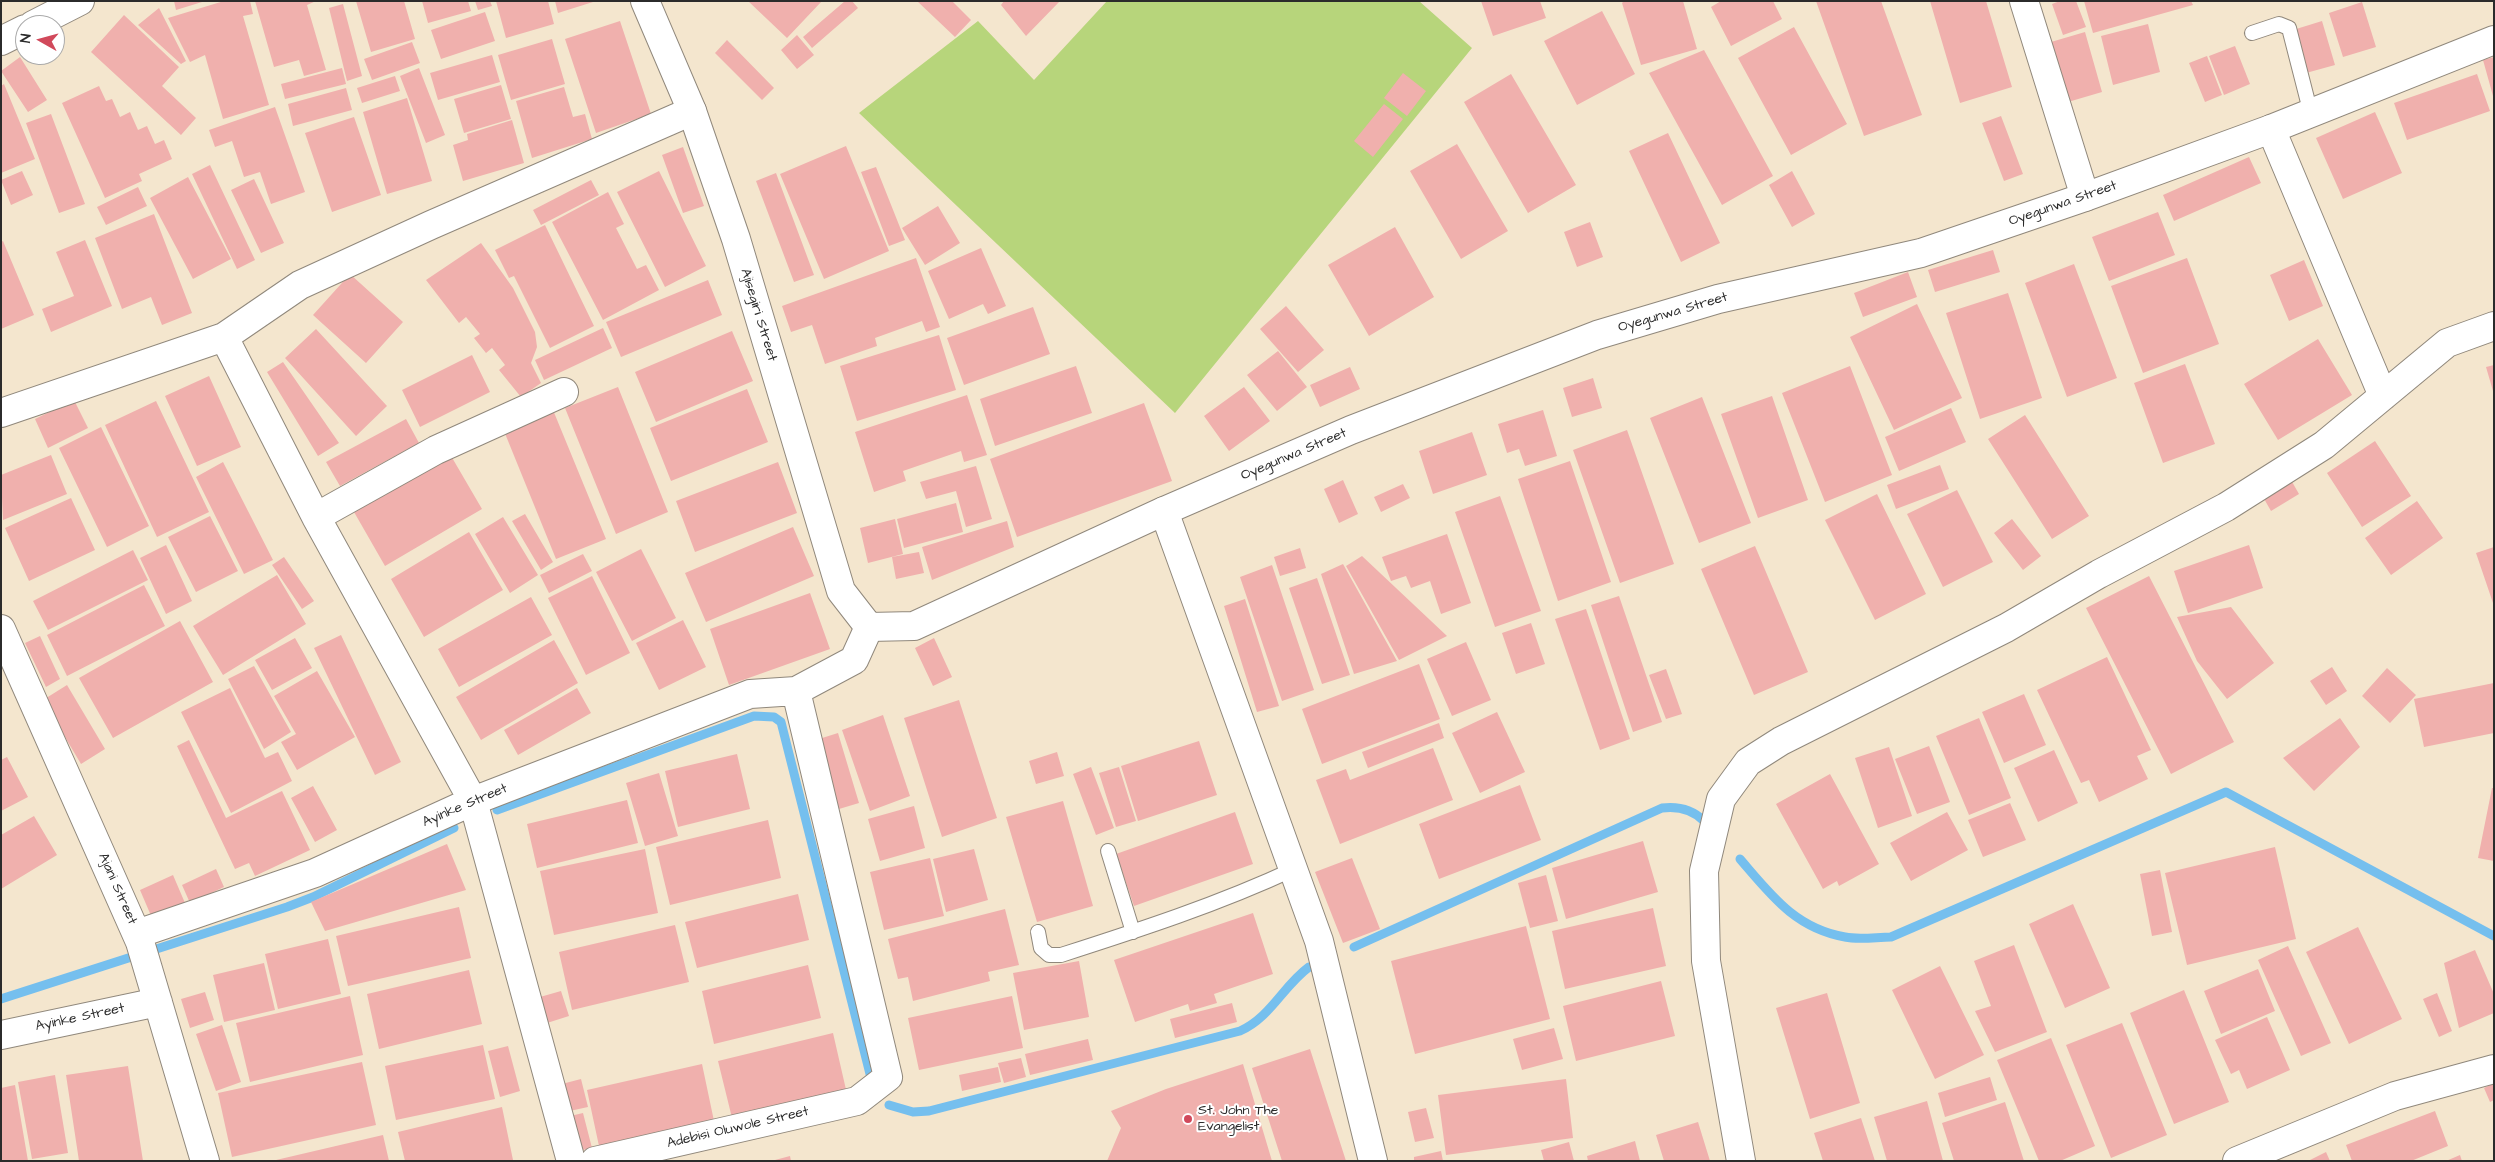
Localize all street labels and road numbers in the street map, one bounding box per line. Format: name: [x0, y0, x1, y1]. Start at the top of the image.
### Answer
street label: Oyegunwa Street: [2007, 178, 2119, 230]
street label: Ajisegiri Street: [736, 267, 780, 363]
street label: Oyegunwa Street: [1616, 289, 1730, 337]
street label: Oyegunwa Street: [1239, 425, 1349, 485]
street label: Ayinke Street: [420, 781, 510, 831]
street label: Ajani Street: [94, 851, 140, 927]
street label: Ayinke Street: [34, 1000, 126, 1036]
street label: Adebisi Oluwole Street: [666, 1104, 810, 1152]

